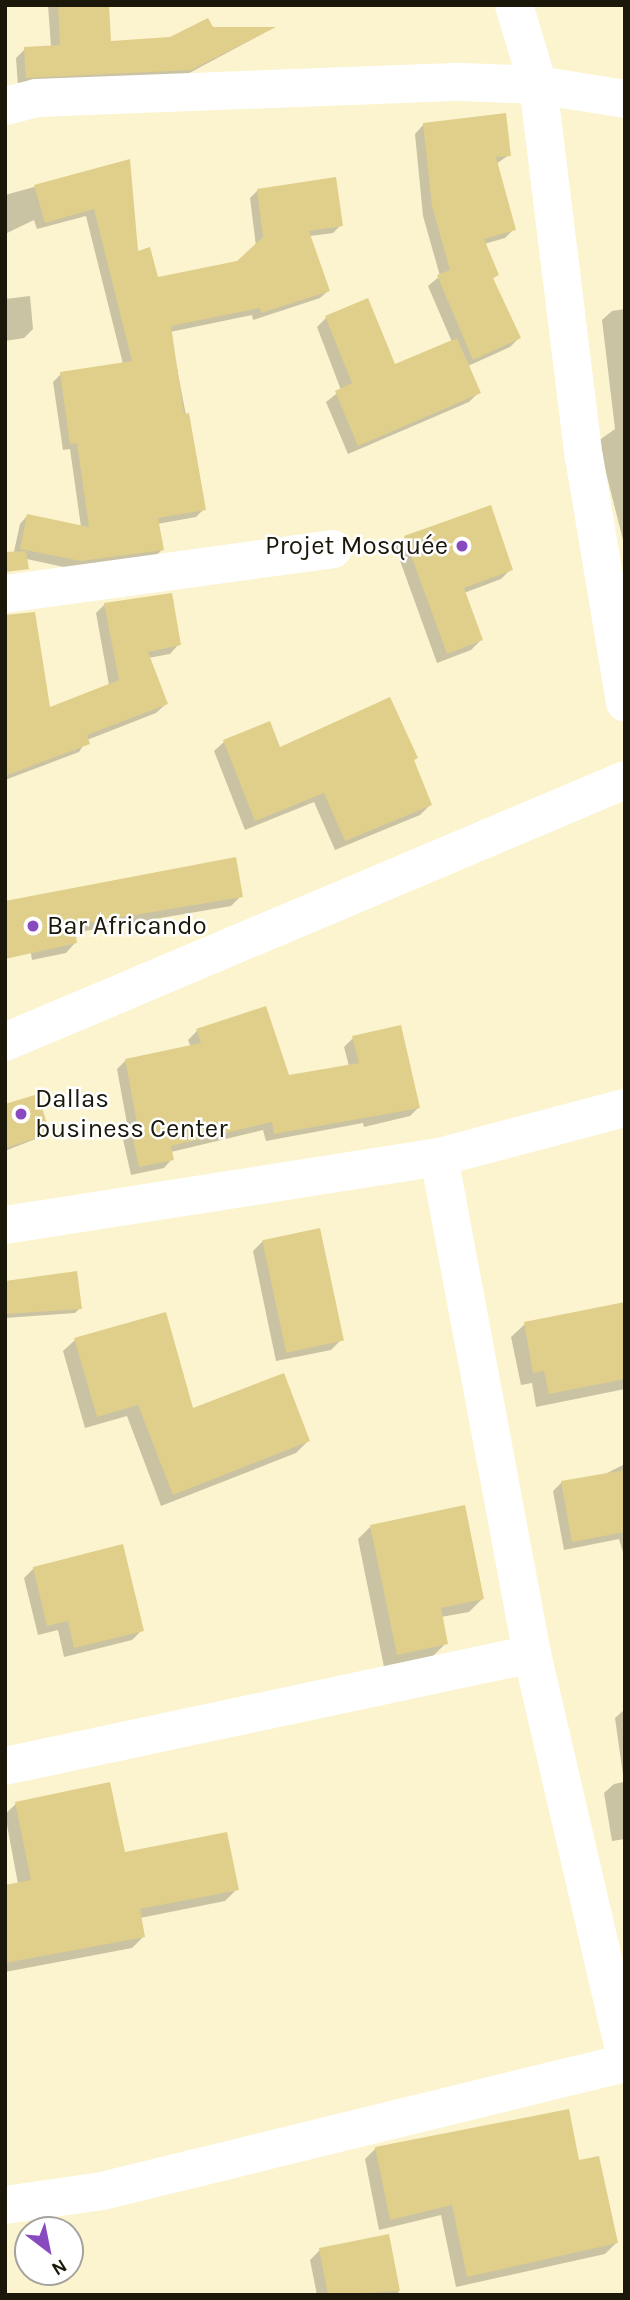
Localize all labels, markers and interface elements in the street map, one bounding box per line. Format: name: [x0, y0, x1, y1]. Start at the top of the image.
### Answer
place label: Projet Mosquée: [265, 530, 448, 562]
marker: Projet Mosquée: [454, 538, 470, 554]
place label: Bar Africando: [47, 910, 207, 942]
marker: Bar Africando: [25, 918, 41, 934]
place label: Dallas business Center: [35, 1083, 228, 1144]
marker: Dallas business Center: [13, 1106, 29, 1122]
north arrow: [14, 2216, 84, 2286]
text: N: [47, 2254, 71, 2280]

